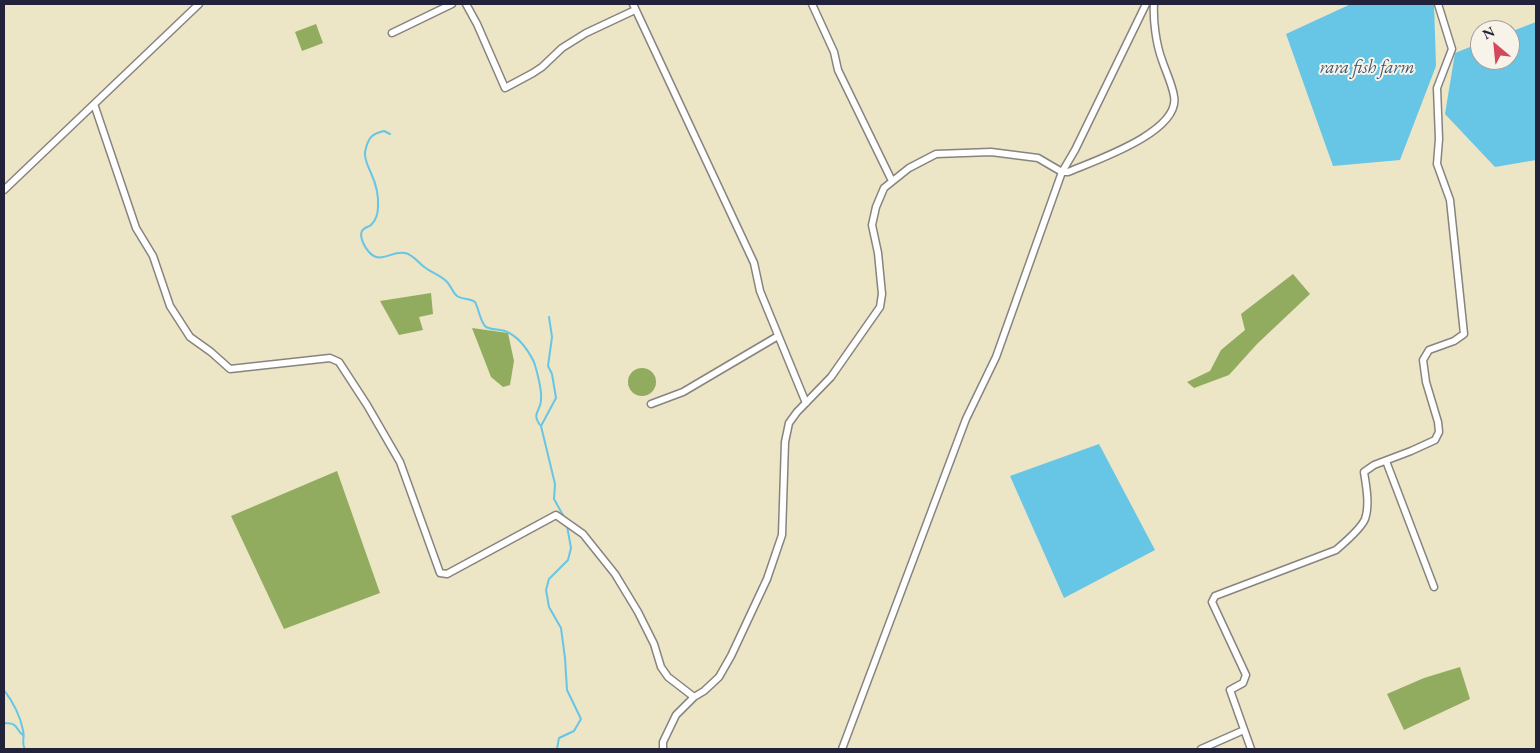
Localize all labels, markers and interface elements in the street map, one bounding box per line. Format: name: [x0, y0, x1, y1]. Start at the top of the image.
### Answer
north arrow: [1470, 20, 1520, 70]
text: N: [1479, 22, 1498, 43]
water label: rara fish farm: [1320, 57, 1414, 79]

